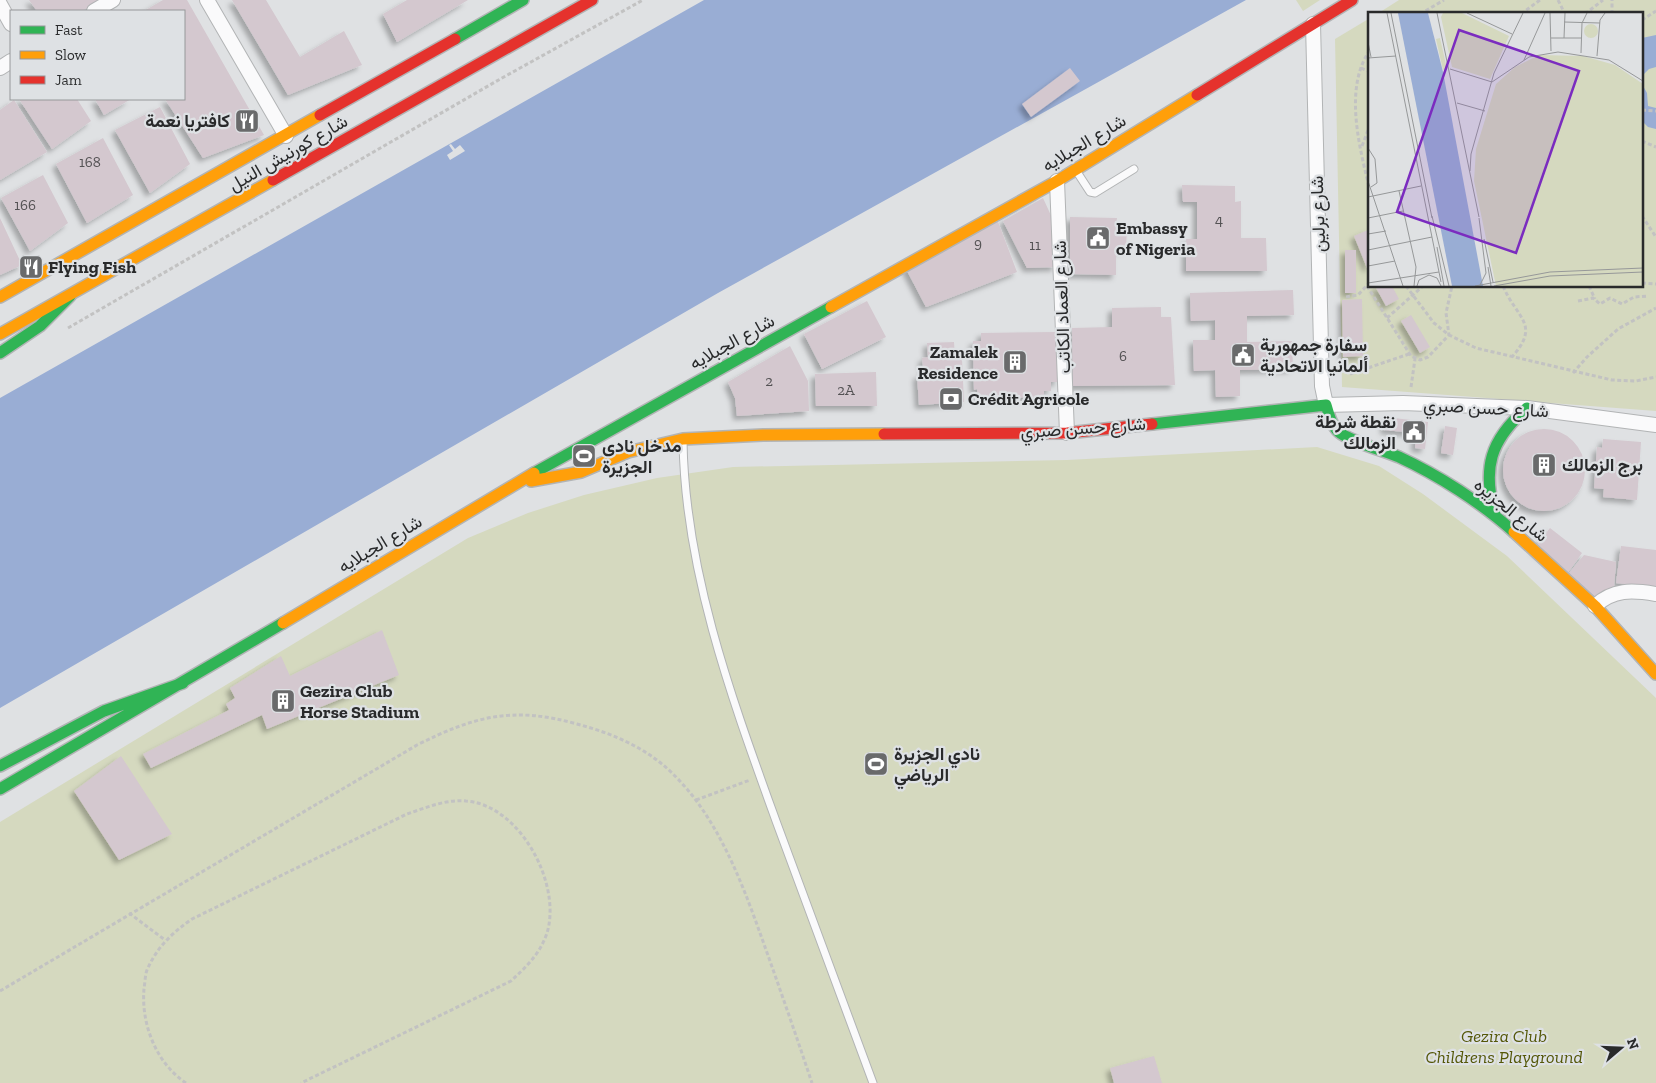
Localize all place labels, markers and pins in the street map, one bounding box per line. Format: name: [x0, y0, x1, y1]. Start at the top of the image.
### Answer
restaurant icon: كافتريا نعمة: [234, 108, 260, 134]
place label: كافتريا نعمة: [145, 110, 230, 132]
place label: Embassy of Nigeria: [1116, 217, 1195, 260]
public building icon: Embassy of Nigeria: [1085, 225, 1111, 251]
restaurant icon: Flying Fish: [18, 254, 44, 280]
place label: Flying Fish: [48, 256, 137, 278]
place label: سفارة جمهورية ألمانيا الاتحادية: [1260, 334, 1368, 377]
place label: Zamalek Residence: [918, 341, 998, 384]
public building icon: سفارة جمهورية ألمانيا الاتحادية: [1230, 342, 1256, 368]
building icon: Zamalek Residence: [1002, 349, 1028, 375]
bank icon: Crédit Agricole: [938, 386, 964, 412]
place label: Crédit Agricole: [968, 388, 1090, 410]
place label: نقطة شرطة الزمالك: [1315, 411, 1396, 454]
public building icon: نقطة شرطة الزمالك: [1401, 419, 1427, 445]
place label: مدخل نادى الجزيرة: [602, 435, 682, 478]
sports icon: مدخل نادى الجزيرة: [571, 443, 597, 469]
building icon: برج الزمالك: [1531, 452, 1557, 478]
place label: برج الزمالك: [1562, 454, 1643, 477]
place label: Gezira Club Horse Stadium: [300, 680, 419, 723]
building icon: Gezira Club Horse Stadium: [270, 688, 296, 714]
place label: نادي الجزيرة الرياضي: [894, 743, 980, 790]
sports icon: نادي الجزيرة الرياضي: [863, 751, 889, 777]

